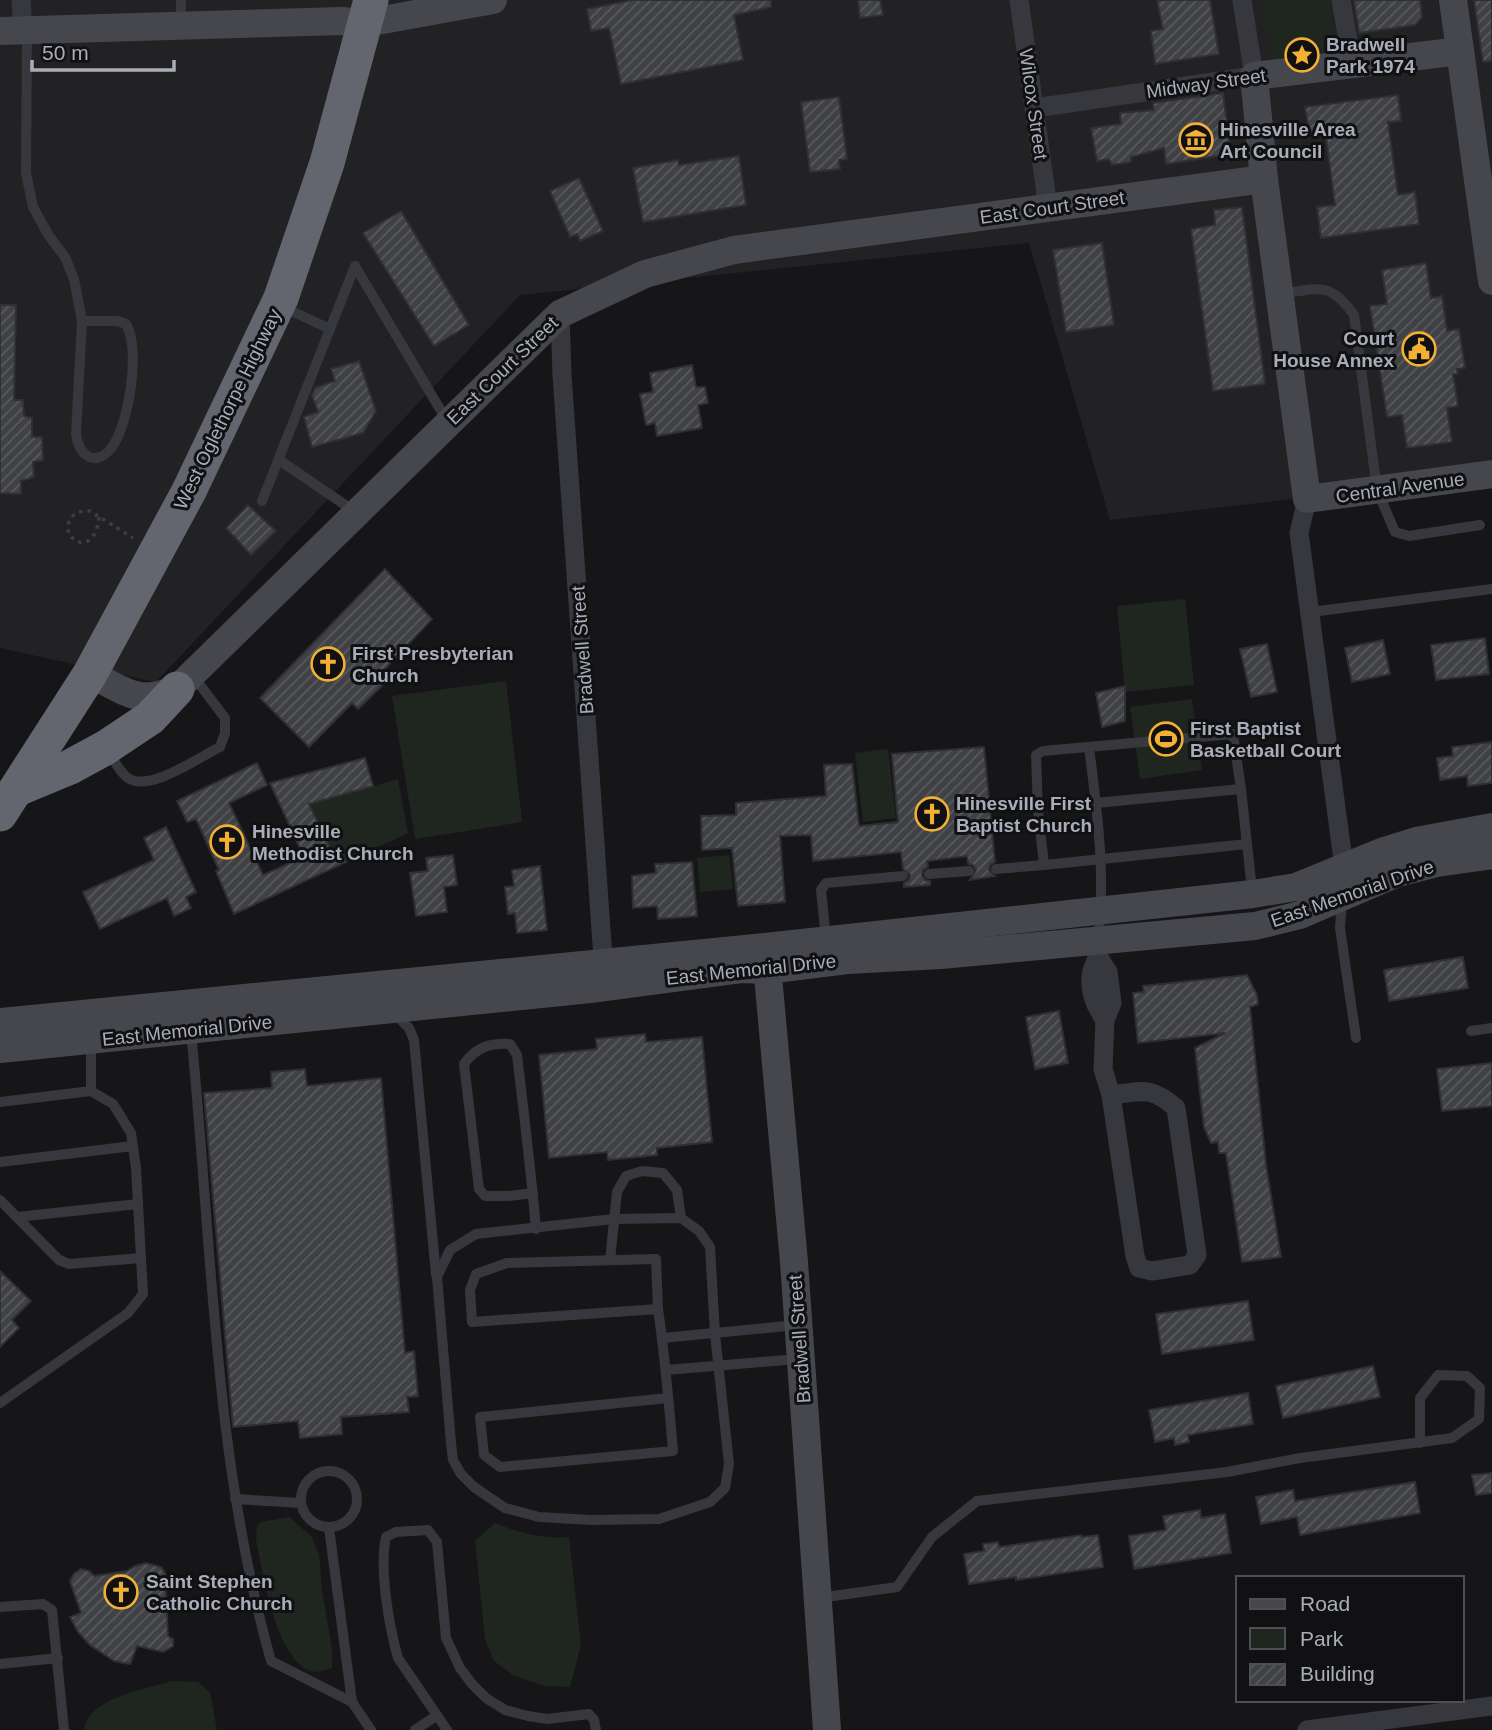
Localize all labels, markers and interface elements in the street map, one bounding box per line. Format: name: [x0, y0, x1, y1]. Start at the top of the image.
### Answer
scale bar: [32, 28, 173, 72]
place label: Bradwell Park 1974: [1326, 34, 1415, 77]
place icon: Bradwell Park 1974: [1283, 36, 1321, 74]
text: 50 m: [42, 41, 89, 64]
street label: Wilcox Street: [1015, 47, 1052, 162]
street label: Midway Street: [1145, 65, 1268, 102]
place label: Hinesville Area Art Council: [1220, 119, 1356, 162]
museum icon: Hinesville Area Art Council: [1177, 121, 1215, 159]
street label: East Court Street: [978, 187, 1126, 228]
street label: West Oglethorpe Highway: [170, 305, 285, 513]
street label: East Court Street: [443, 312, 563, 429]
place label: Court House Annex: [1273, 328, 1395, 371]
public building icon: Court House Annex: [1400, 330, 1438, 368]
street label: Central Avenue: [1334, 468, 1466, 507]
street label: Bradwell Street: [567, 584, 597, 715]
place label: First Presbyterian Church: [352, 643, 514, 686]
church icon: First Presbyterian Church: [309, 645, 347, 683]
place label: First Baptist Basketball Court: [1190, 718, 1342, 761]
sports icon: First Baptist Basketball Court: [1147, 720, 1185, 758]
place label: Hinesville First Baptist Church: [956, 793, 1092, 836]
church icon: Hinesville First Baptist Church: [913, 795, 951, 833]
place label: Hinesville Methodist Church: [252, 821, 414, 864]
church icon: Hinesville Methodist Church: [208, 823, 246, 861]
street label: East Memorial Drive: [1268, 856, 1436, 931]
street label: East Memorial Drive: [665, 950, 837, 989]
street label: East Memorial Drive: [101, 1011, 273, 1050]
street label: Bradwell Street: [784, 1273, 814, 1404]
place label: Saint Stephen Catholic Church: [146, 1571, 293, 1614]
church icon: Saint Stephen Catholic Church: [102, 1573, 140, 1611]
legend: [1236, 1576, 1464, 1702]
text: Road: [1300, 1592, 1350, 1615]
text: Park: [1300, 1627, 1344, 1650]
text: Building: [1300, 1662, 1375, 1685]

